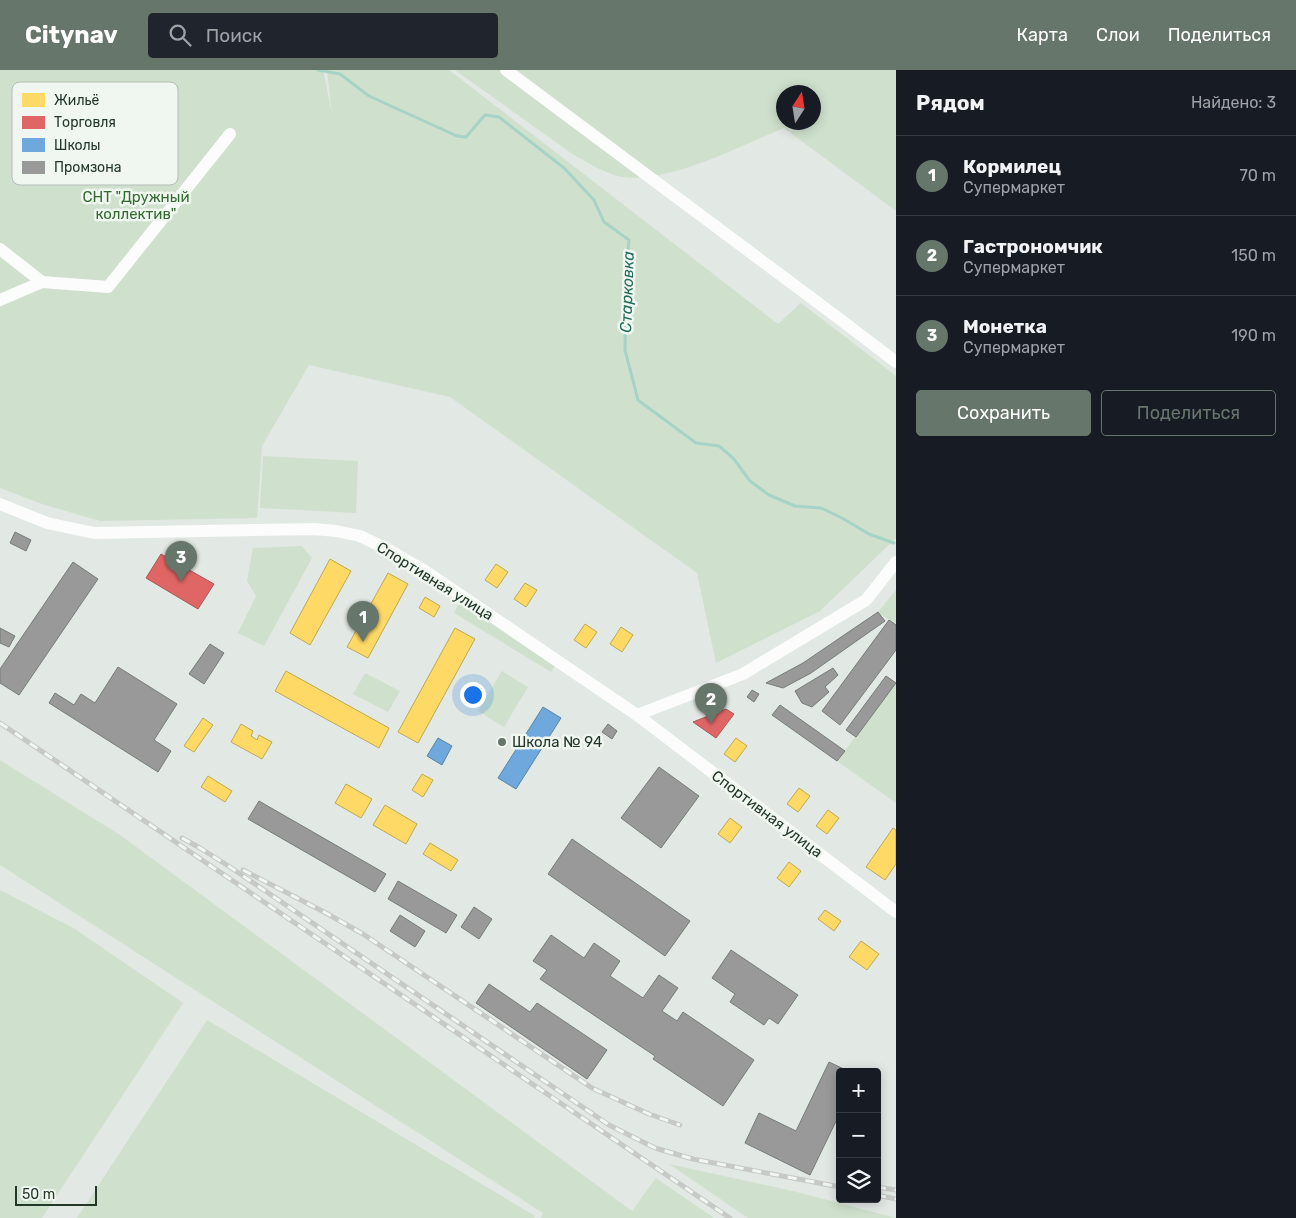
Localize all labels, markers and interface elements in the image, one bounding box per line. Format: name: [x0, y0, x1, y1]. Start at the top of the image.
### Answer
search box: [148, 13, 498, 58]
text: Citynav: [25, 21, 118, 49]
icon: search: [166, 21, 194, 49]
text: Поиск: [206, 24, 262, 47]
text: Карта: [1017, 24, 1068, 46]
text: Слои: [1096, 24, 1140, 46]
text: Поделиться: [1168, 24, 1271, 46]
legend: [12, 82, 178, 185]
north arrow: [776, 85, 821, 130]
text: Рядом: [916, 90, 985, 115]
text: Жильё: [54, 92, 100, 109]
text: Найдено: 3: [1191, 93, 1276, 112]
text: Торговля: [54, 114, 116, 131]
text: Школы: [54, 137, 101, 154]
text: Кормилец: [963, 155, 1061, 178]
text: Промзона: [54, 159, 121, 176]
text: 1: [928, 166, 936, 185]
text: 70 m: [1239, 166, 1276, 185]
text: Супермаркет: [963, 178, 1065, 197]
park label: СНТ "Дружный коллектив": [82, 188, 190, 223]
text: Гастрономчик: [963, 235, 1103, 258]
text: 2: [927, 246, 937, 265]
text: 150 m: [1231, 246, 1276, 265]
water label: Старковка: [616, 251, 638, 333]
text: Супермаркет: [963, 258, 1065, 277]
text: Монетка: [963, 315, 1047, 338]
text: 3: [927, 326, 937, 345]
text: 190 m: [1231, 326, 1276, 345]
text: Супермаркет: [963, 338, 1065, 357]
button: Сохранить: [916, 390, 1091, 436]
button: Поделиться: [1101, 390, 1276, 436]
street label: Спортивная улица: [373, 538, 497, 624]
pin: 3: [165, 541, 197, 582]
pin: 1: [347, 601, 379, 642]
your location: [460, 682, 486, 708]
pin: 2: [695, 683, 727, 724]
place label: Школа № 94: [512, 733, 602, 751]
marker: Школа № 94: [496, 736, 508, 748]
street label: Спортивная улица: [708, 766, 826, 862]
map controls: [836, 1068, 881, 1203]
button: +: [836, 1068, 881, 1113]
button: −: [836, 1113, 881, 1158]
button: layers: [836, 1158, 881, 1203]
scale bar: [15, 1183, 98, 1206]
text: 50 m: [22, 1186, 55, 1203]

